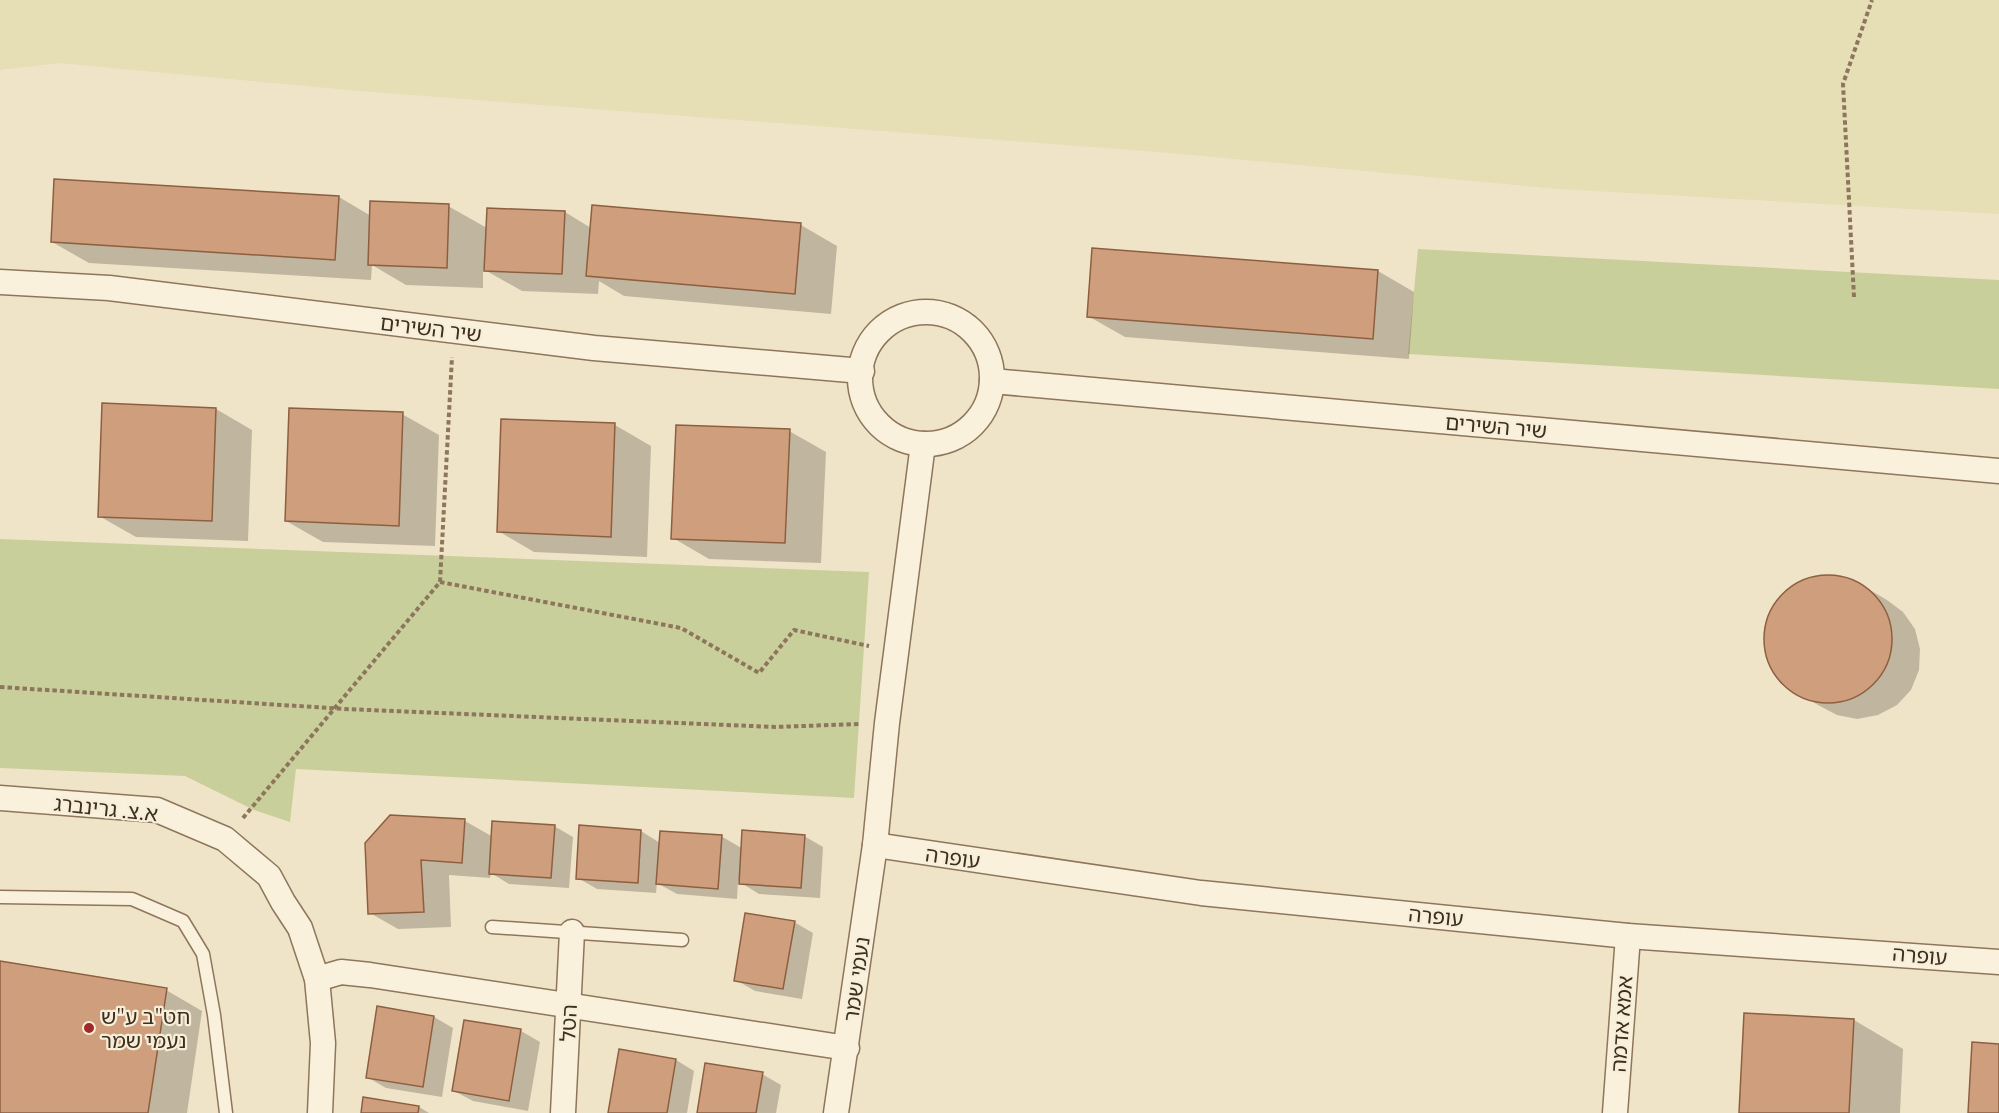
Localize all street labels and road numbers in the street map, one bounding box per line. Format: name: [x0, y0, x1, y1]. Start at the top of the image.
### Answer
street label: שיר השירים: [379, 308, 483, 348]
street label: שיר השירים: [1444, 408, 1548, 444]
street label: א.צ. גרינברג: [53, 789, 159, 827]
street label: עופרה: [924, 839, 982, 875]
street label: עופרה: [1407, 899, 1465, 933]
street label: נעמי שמר: [836, 935, 876, 1023]
street label: עופרה: [1891, 939, 1949, 971]
street label: אמא אדמה: [1604, 975, 1638, 1073]
street label: הטל: [553, 1004, 583, 1042]

